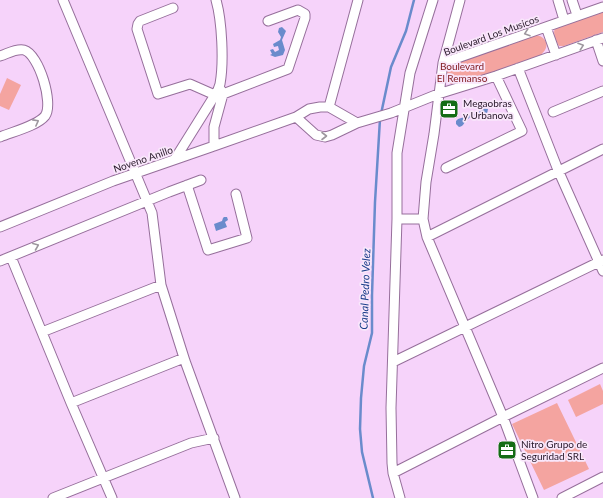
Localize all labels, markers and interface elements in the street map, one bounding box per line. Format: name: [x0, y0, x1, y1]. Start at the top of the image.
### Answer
street label: Boulevard Los Musicos: [442, 12, 540, 58]
one-way arrow: [523, 29, 530, 37]
one-way arrow: [578, 42, 585, 50]
park label: Boulevard El Remanso: [437, 60, 488, 84]
place label: Megaobras y Urbanova: [463, 97, 513, 121]
office icon: Megaobras y Urbanova: [438, 98, 460, 120]
one-way arrow: [32, 119, 39, 127]
one-way arrow: [321, 132, 327, 140]
street label: Noveno Anillo: [112, 143, 175, 175]
one-way arrow: [33, 243, 40, 251]
water label: Canal Pedro Velez: [357, 248, 372, 330]
place label: Nitro Grupo de Seguridad SRL: [521, 438, 587, 462]
office icon: Nitro Grupo de Seguridad SRL: [496, 439, 518, 461]

